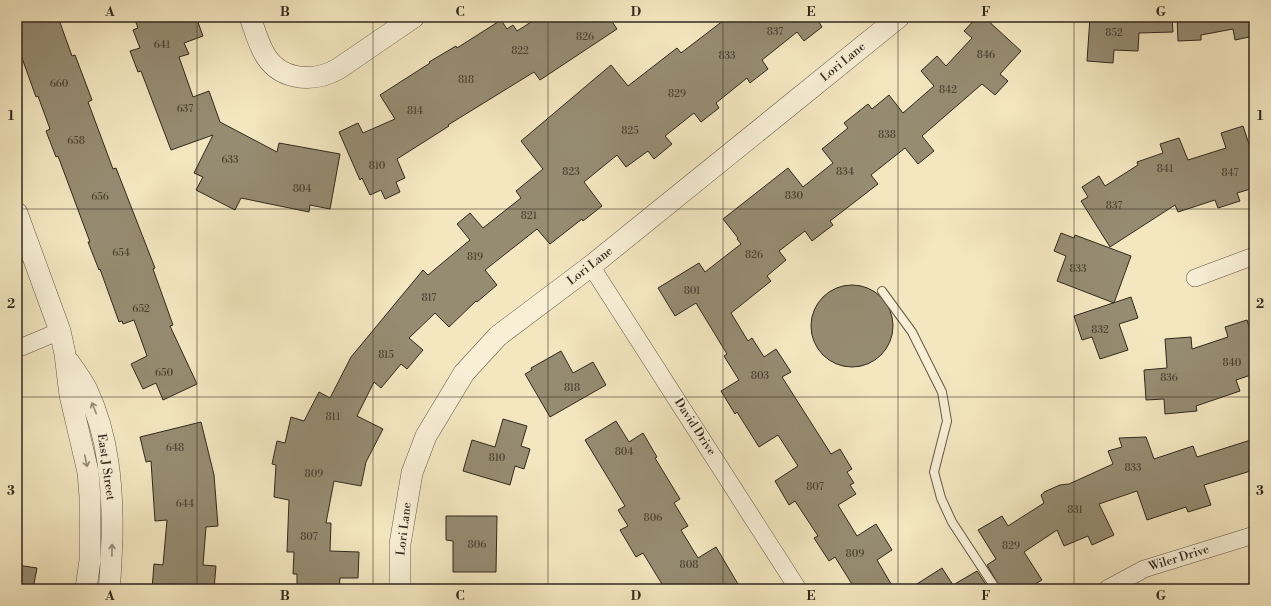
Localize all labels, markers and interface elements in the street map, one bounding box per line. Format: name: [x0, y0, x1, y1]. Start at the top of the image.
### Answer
text: A: [104, 4, 115, 20]
text: B: [280, 4, 290, 20]
text: C: [455, 4, 465, 20]
text: D: [631, 4, 641, 20]
text: E: [806, 4, 816, 20]
text: F: [981, 4, 991, 20]
text: G: [1156, 4, 1167, 20]
house number: 837: [767, 26, 783, 38]
house number: 852: [1105, 27, 1123, 39]
house number: 826: [576, 31, 594, 43]
house number: 641: [154, 39, 171, 51]
street label: Lori Lane: [817, 39, 869, 85]
house number: 822: [511, 45, 529, 57]
house number: 846: [977, 49, 995, 61]
house number: 833: [718, 50, 736, 62]
house number: 818: [458, 74, 474, 86]
house number: 660: [50, 78, 69, 90]
house number: 842: [939, 84, 957, 96]
house number: 829: [668, 88, 686, 100]
house number: 637: [177, 103, 193, 115]
house number: 814: [407, 105, 423, 117]
text: 1: [8, 108, 15, 124]
text: 1: [1257, 108, 1264, 124]
house number: 825: [621, 125, 639, 137]
house number: 838: [878, 129, 896, 141]
house number: 658: [67, 135, 85, 147]
house number: 633: [221, 154, 239, 166]
house number: 810: [369, 160, 386, 172]
house number: 841: [1157, 163, 1174, 175]
house number: 823: [562, 166, 580, 178]
house number: 834: [836, 166, 854, 178]
house number: 847: [1222, 167, 1238, 179]
house number: 804: [293, 183, 311, 195]
house number: 830: [785, 190, 804, 202]
house number: 656: [91, 191, 109, 203]
house number: 837: [1106, 200, 1122, 212]
house number: 821: [521, 210, 538, 222]
street label: Lori Lane: [564, 244, 616, 288]
house number: 654: [112, 247, 130, 259]
house number: 826: [745, 249, 763, 261]
house number: 819: [467, 251, 483, 263]
house number: 833: [1069, 263, 1087, 275]
house number: 801: [684, 285, 701, 297]
house number: 817: [422, 292, 436, 304]
text: 2: [7, 296, 15, 312]
text: 2: [1256, 296, 1264, 312]
house number: 652: [132, 303, 150, 315]
house number: 832: [1091, 324, 1109, 336]
house number: 815: [378, 349, 394, 361]
house number: 840: [1223, 357, 1242, 369]
house number: 650: [155, 367, 173, 379]
house number: 803: [751, 370, 770, 382]
house number: 836: [1160, 372, 1178, 384]
house number: 818: [564, 382, 580, 394]
street label: David Drive: [671, 396, 719, 458]
one-way arrow: [90, 403, 97, 415]
house number: 811: [326, 411, 341, 423]
street label: East J Street: [94, 433, 118, 502]
house number: 648: [166, 442, 184, 454]
house number: 804: [615, 446, 633, 458]
house number: 810: [489, 452, 506, 464]
one-way arrow: [82, 454, 90, 467]
house number: 833: [1124, 462, 1142, 474]
house number: 809: [305, 468, 323, 480]
house number: 807: [806, 481, 824, 493]
text: 3: [7, 483, 15, 499]
text: 3: [1256, 483, 1264, 499]
house number: 644: [176, 498, 194, 510]
street label: Lori Lane: [393, 501, 415, 557]
house number: 831: [1067, 504, 1084, 516]
house number: 806: [644, 512, 662, 524]
house number: 807: [300, 531, 318, 543]
house number: 806: [468, 539, 486, 551]
house number: 829: [1002, 540, 1020, 552]
street label: Wiler Drive: [1146, 542, 1211, 575]
one-way arrow: [108, 544, 115, 557]
house number: 809: [846, 548, 864, 560]
house number: 808: [680, 559, 698, 571]
text: A: [104, 588, 115, 604]
text: B: [280, 588, 290, 604]
text: C: [455, 588, 465, 604]
text: D: [631, 588, 641, 604]
text: E: [806, 588, 816, 604]
text: F: [981, 588, 991, 604]
text: G: [1156, 588, 1167, 604]

